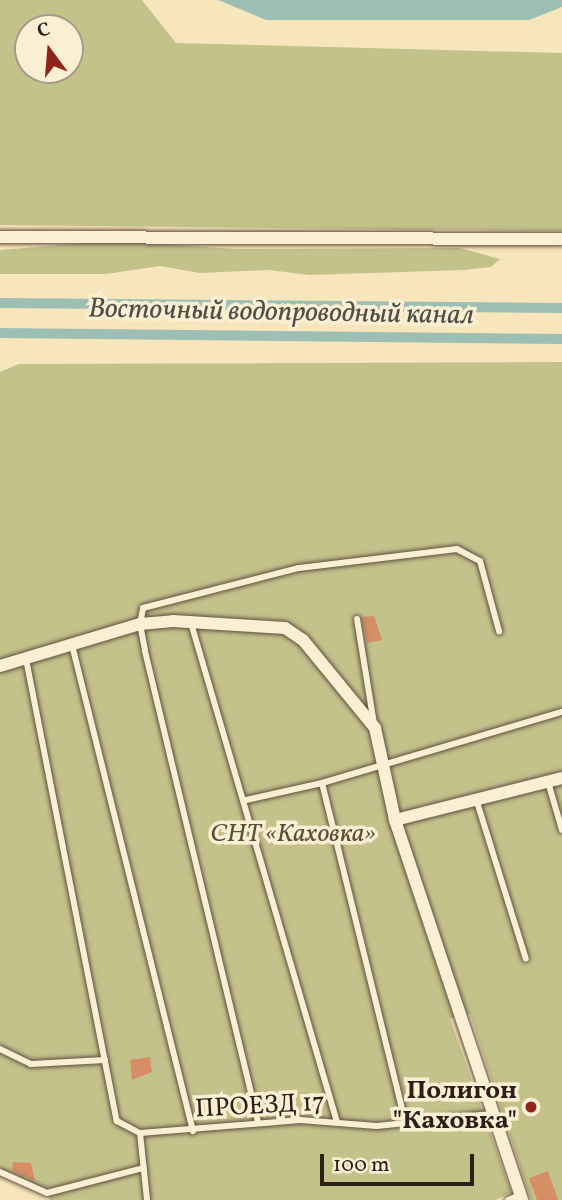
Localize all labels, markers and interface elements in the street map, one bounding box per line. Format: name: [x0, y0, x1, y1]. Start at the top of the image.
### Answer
north arrow: [14, 14, 84, 84]
text: С: [34, 17, 53, 45]
water label: Восточный водопроводный канал: [88, 293, 474, 333]
park label: СНТ «Каховка»: [210, 819, 376, 851]
place label: Полигон "Каховка": [392, 1076, 517, 1138]
street label: ПРОЕЗД 17: [194, 1088, 326, 1126]
marker: Полигон "Каховка": [523, 1099, 539, 1115]
scale bar: [324, 1140, 478, 1184]
text: 100 m: [333, 1151, 390, 1180]

